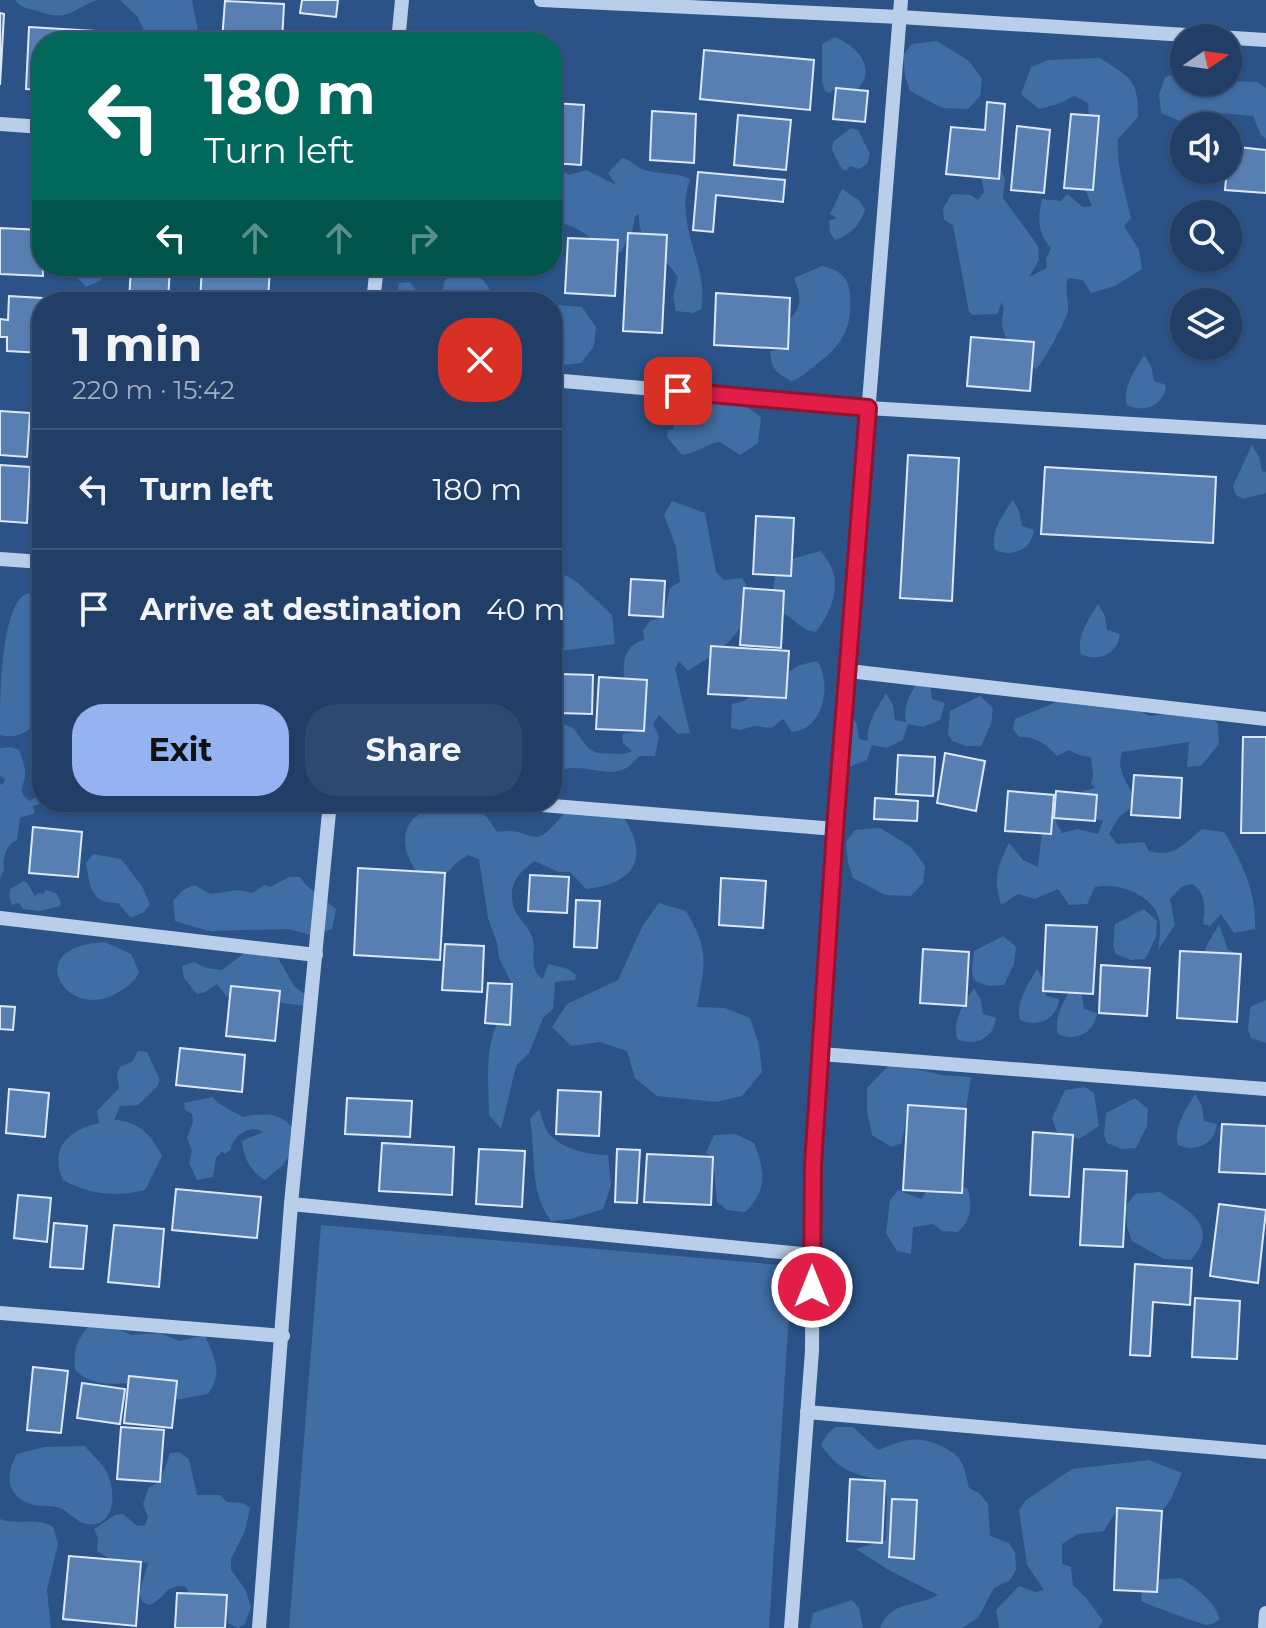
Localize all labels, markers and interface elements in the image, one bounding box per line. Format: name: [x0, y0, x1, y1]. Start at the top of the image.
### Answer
north arrow: [1170, 24, 1242, 96]
map controls: [1170, 24, 1242, 360]
text: 180 m: [204, 60, 376, 128]
icon: left: [72, 64, 176, 168]
button: sound: [1170, 112, 1242, 184]
text: Turn left: [204, 128, 355, 172]
button: search: [1170, 200, 1242, 272]
icon: left: [149, 216, 193, 260]
icon: ahead: [233, 216, 277, 260]
icon: ahead: [317, 216, 361, 260]
icon: right: [401, 216, 445, 260]
button: layers: [1170, 288, 1242, 360]
text: 1 min: [72, 315, 202, 373]
button: close: [438, 318, 522, 402]
pin: [644, 357, 712, 425]
icon: arrive: [656, 369, 700, 413]
text: 220 m · 15:42: [72, 374, 235, 406]
icon: left: [72, 467, 116, 511]
text: Turn left: [140, 471, 273, 508]
text: 180 m: [432, 471, 522, 508]
icon: arrive: [72, 587, 116, 631]
text: Arrive at destination: [140, 591, 462, 628]
text: 40 m: [486, 591, 565, 628]
button: Exit: [72, 704, 289, 796]
button: Share: [305, 704, 522, 796]
position arrow: [770, 1245, 854, 1329]

